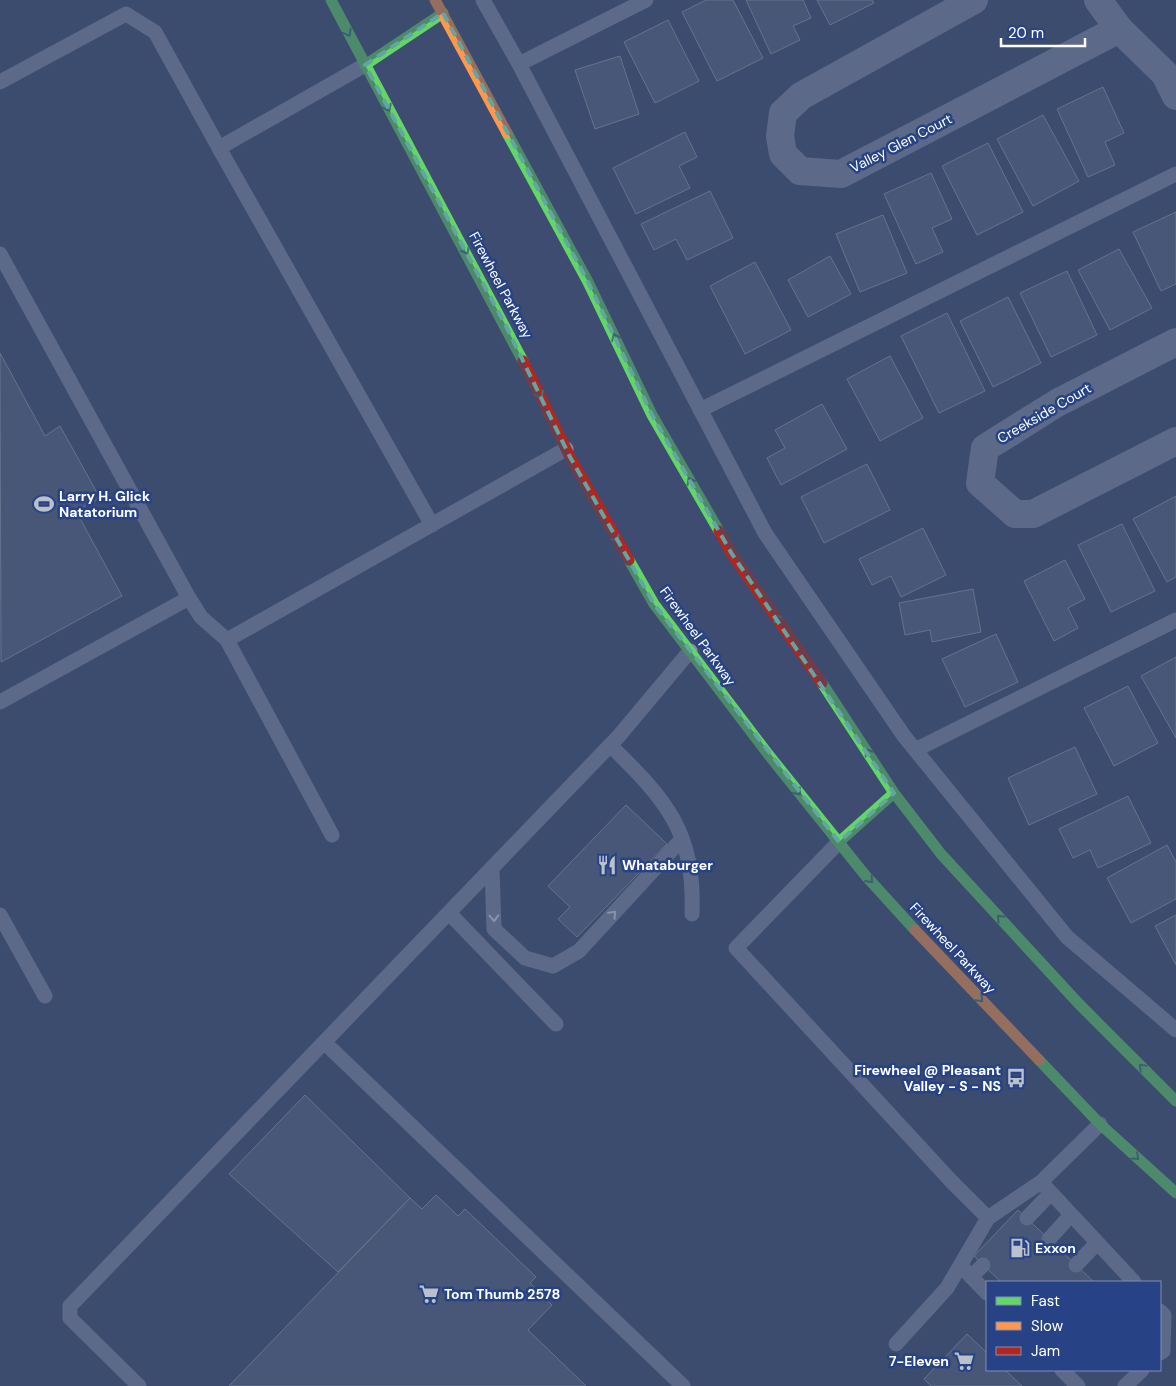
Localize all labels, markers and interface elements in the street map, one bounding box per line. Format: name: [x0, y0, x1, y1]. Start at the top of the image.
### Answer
scale bar: [1001, 15, 1085, 47]
text: 20 m: [1008, 23, 1044, 43]
one-way arrow: [342, 27, 352, 36]
one-way arrow: [382, 103, 392, 112]
street label: Valley Glen Court: [847, 110, 955, 176]
street label: Firewheel Parkway: [465, 229, 537, 342]
one-way arrow: [460, 246, 470, 255]
one-way arrow: [610, 333, 621, 342]
street label: Creekside Court: [994, 379, 1094, 447]
one-way arrow: [534, 390, 544, 399]
one-way arrow: [686, 477, 696, 486]
place label: Larry H. Glick Natatorium: [59, 487, 150, 521]
sports icon: Larry H. Glick Natatorium: [33, 493, 55, 515]
one-way arrow: [610, 533, 620, 542]
street label: Firewheel Parkway: [656, 583, 740, 689]
one-way arrow: [774, 615, 782, 624]
one-way arrow: [865, 749, 874, 758]
one-way arrow: [793, 786, 801, 795]
restaurant icon: Whataburger: [596, 854, 618, 876]
place label: Whataburger: [622, 856, 713, 874]
one-way arrow: [864, 874, 873, 883]
street label: Firewheel Parkway: [906, 899, 1000, 998]
one-way arrow: [607, 910, 616, 919]
one-way arrow: [488, 914, 499, 922]
one-way arrow: [997, 915, 1006, 924]
one-way arrow: [974, 994, 983, 1003]
place label: Firewheel @ Pleasant Valley - S - NS: [854, 1061, 1001, 1095]
one-way arrow: [1138, 1063, 1147, 1072]
bus stop icon: Firewheel @ Pleasant Valley - S - NS: [1005, 1067, 1027, 1089]
one-way arrow: [1131, 1151, 1140, 1160]
fuel station icon: Exxon: [1009, 1237, 1031, 1259]
place label: Exxon: [1035, 1239, 1076, 1257]
legend: [986, 1281, 1161, 1371]
supermarket icon: Tom Thumb 2578: [418, 1283, 440, 1305]
place label: Tom Thumb 2578: [444, 1285, 560, 1303]
text: Fast: [1031, 1291, 1060, 1311]
text: Slow: [1031, 1316, 1064, 1336]
text: Jam: [1031, 1341, 1060, 1361]
supermarket icon: 7-Eleven: [953, 1350, 975, 1372]
place label: 7-Eleven: [889, 1352, 949, 1370]

